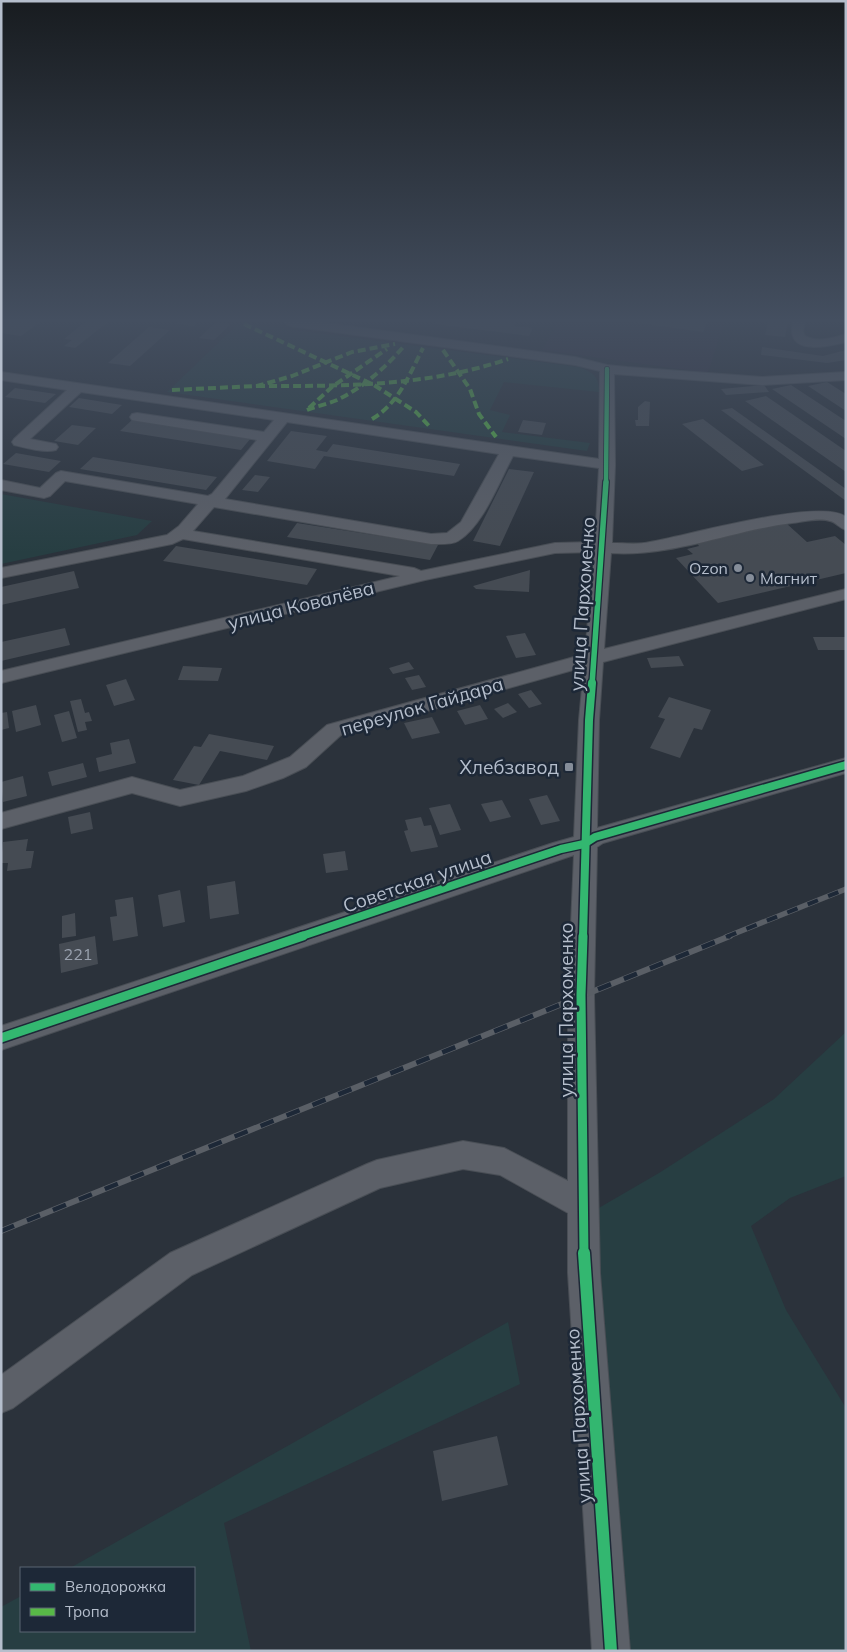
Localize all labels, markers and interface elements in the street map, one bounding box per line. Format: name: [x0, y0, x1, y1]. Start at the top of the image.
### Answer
street label: улица Пархоменко: [564, 516, 600, 692]
place label: Ozon: [689, 558, 728, 578]
marker: Ozon: [732, 562, 744, 574]
place label: Магнит: [760, 568, 818, 588]
marker: Магнит: [744, 572, 756, 584]
street label: улица Ковалёва: [225, 575, 377, 635]
street label: переулок Гайдара: [338, 671, 506, 741]
place label: Хлебзавод: [459, 755, 559, 779]
marker: Хлебзавод: [563, 761, 575, 773]
street label: Советская улица: [339, 844, 495, 918]
street label: улица Пархоменко: [554, 923, 578, 1097]
house number: 221: [64, 944, 92, 964]
street label: улица Пархоменко: [560, 1328, 596, 1504]
legend: [20, 1567, 195, 1632]
text: Велодорожка: [65, 1577, 166, 1596]
text: Тропа: [65, 1602, 109, 1621]

